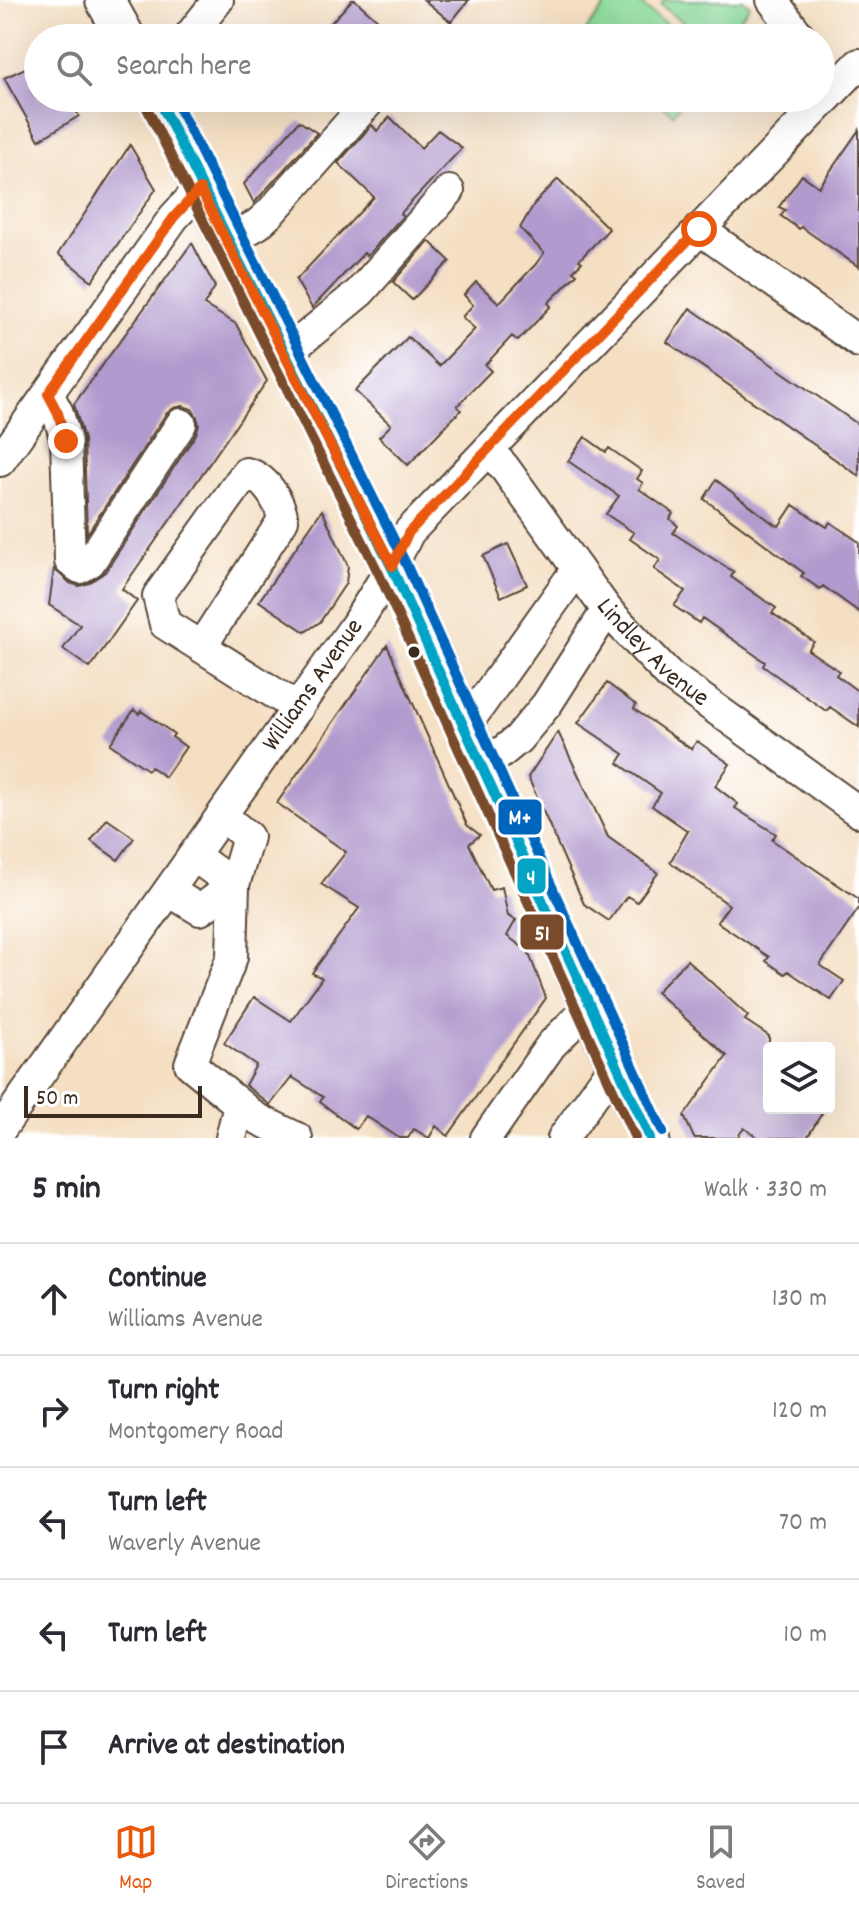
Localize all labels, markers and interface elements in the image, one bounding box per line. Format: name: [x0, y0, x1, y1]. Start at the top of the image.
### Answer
search box: [24, 24, 835, 112]
icon: search: [52, 46, 96, 90]
text: Search here: [116, 47, 252, 90]
route start: [681, 211, 717, 247]
route end: [48, 423, 84, 459]
street label: Lindley Avenue: [586, 591, 716, 717]
street label: Williams Avenue: [253, 611, 373, 759]
unlabelled marker: [406, 644, 422, 660]
line badge: M+: [497, 798, 543, 836]
text: M+: [509, 804, 531, 835]
line badge: 4: [516, 857, 547, 895]
text: 4: [526, 864, 536, 895]
line badge: 51: [519, 913, 565, 951]
text: 51: [534, 920, 550, 951]
map controls: [763, 1042, 835, 1114]
button: layers: [763, 1042, 835, 1114]
scale bar: [24, 1082, 202, 1118]
text: 50 m: [36, 1084, 78, 1115]
text: 5 min: [32, 1166, 101, 1215]
text: Walk · 330 m: [704, 1172, 827, 1209]
text: Continue: [108, 1259, 207, 1302]
icon: ahead: [32, 1277, 76, 1321]
text: 130 m: [772, 1281, 827, 1318]
text: Williams Avenue: [108, 1302, 263, 1339]
text: Turn right: [108, 1371, 219, 1414]
icon: right: [32, 1389, 76, 1433]
text: 120 m: [772, 1393, 827, 1430]
text: Montgomery Road: [108, 1414, 283, 1451]
text: Turn left: [108, 1483, 207, 1526]
icon: left: [32, 1501, 76, 1545]
text: 70 m: [779, 1505, 827, 1542]
text: Waverly Avenue: [108, 1526, 261, 1563]
icon: left: [32, 1613, 76, 1657]
text: Turn left: [108, 1614, 207, 1657]
text: 10 m: [783, 1617, 827, 1654]
icon: arrive: [32, 1725, 76, 1769]
text: Arrive at destination: [108, 1726, 345, 1769]
tab: Map: [114, 1820, 158, 1899]
tab: Directions: [385, 1820, 469, 1899]
tab: Saved: [696, 1820, 745, 1899]

